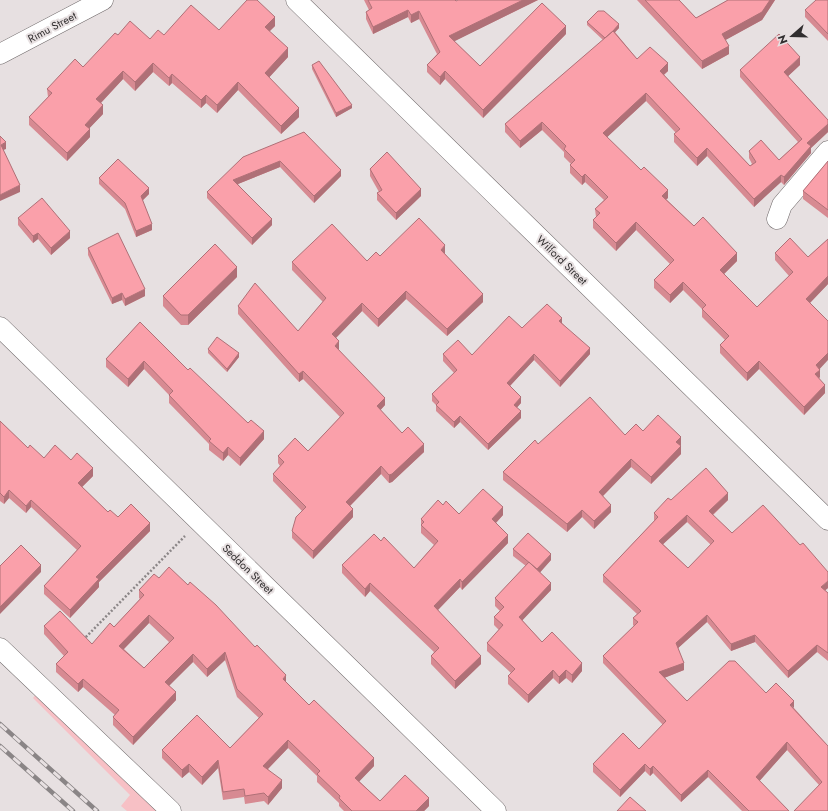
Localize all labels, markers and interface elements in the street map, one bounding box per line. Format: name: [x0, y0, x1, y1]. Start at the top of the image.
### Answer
street label: Rimu Street: [25, 7, 79, 46]
north arrow: [772, 16, 812, 56]
text: N: [774, 33, 792, 46]
street label: Wilford Street: [533, 232, 591, 289]
street label: Seddon Street: [219, 540, 277, 598]

